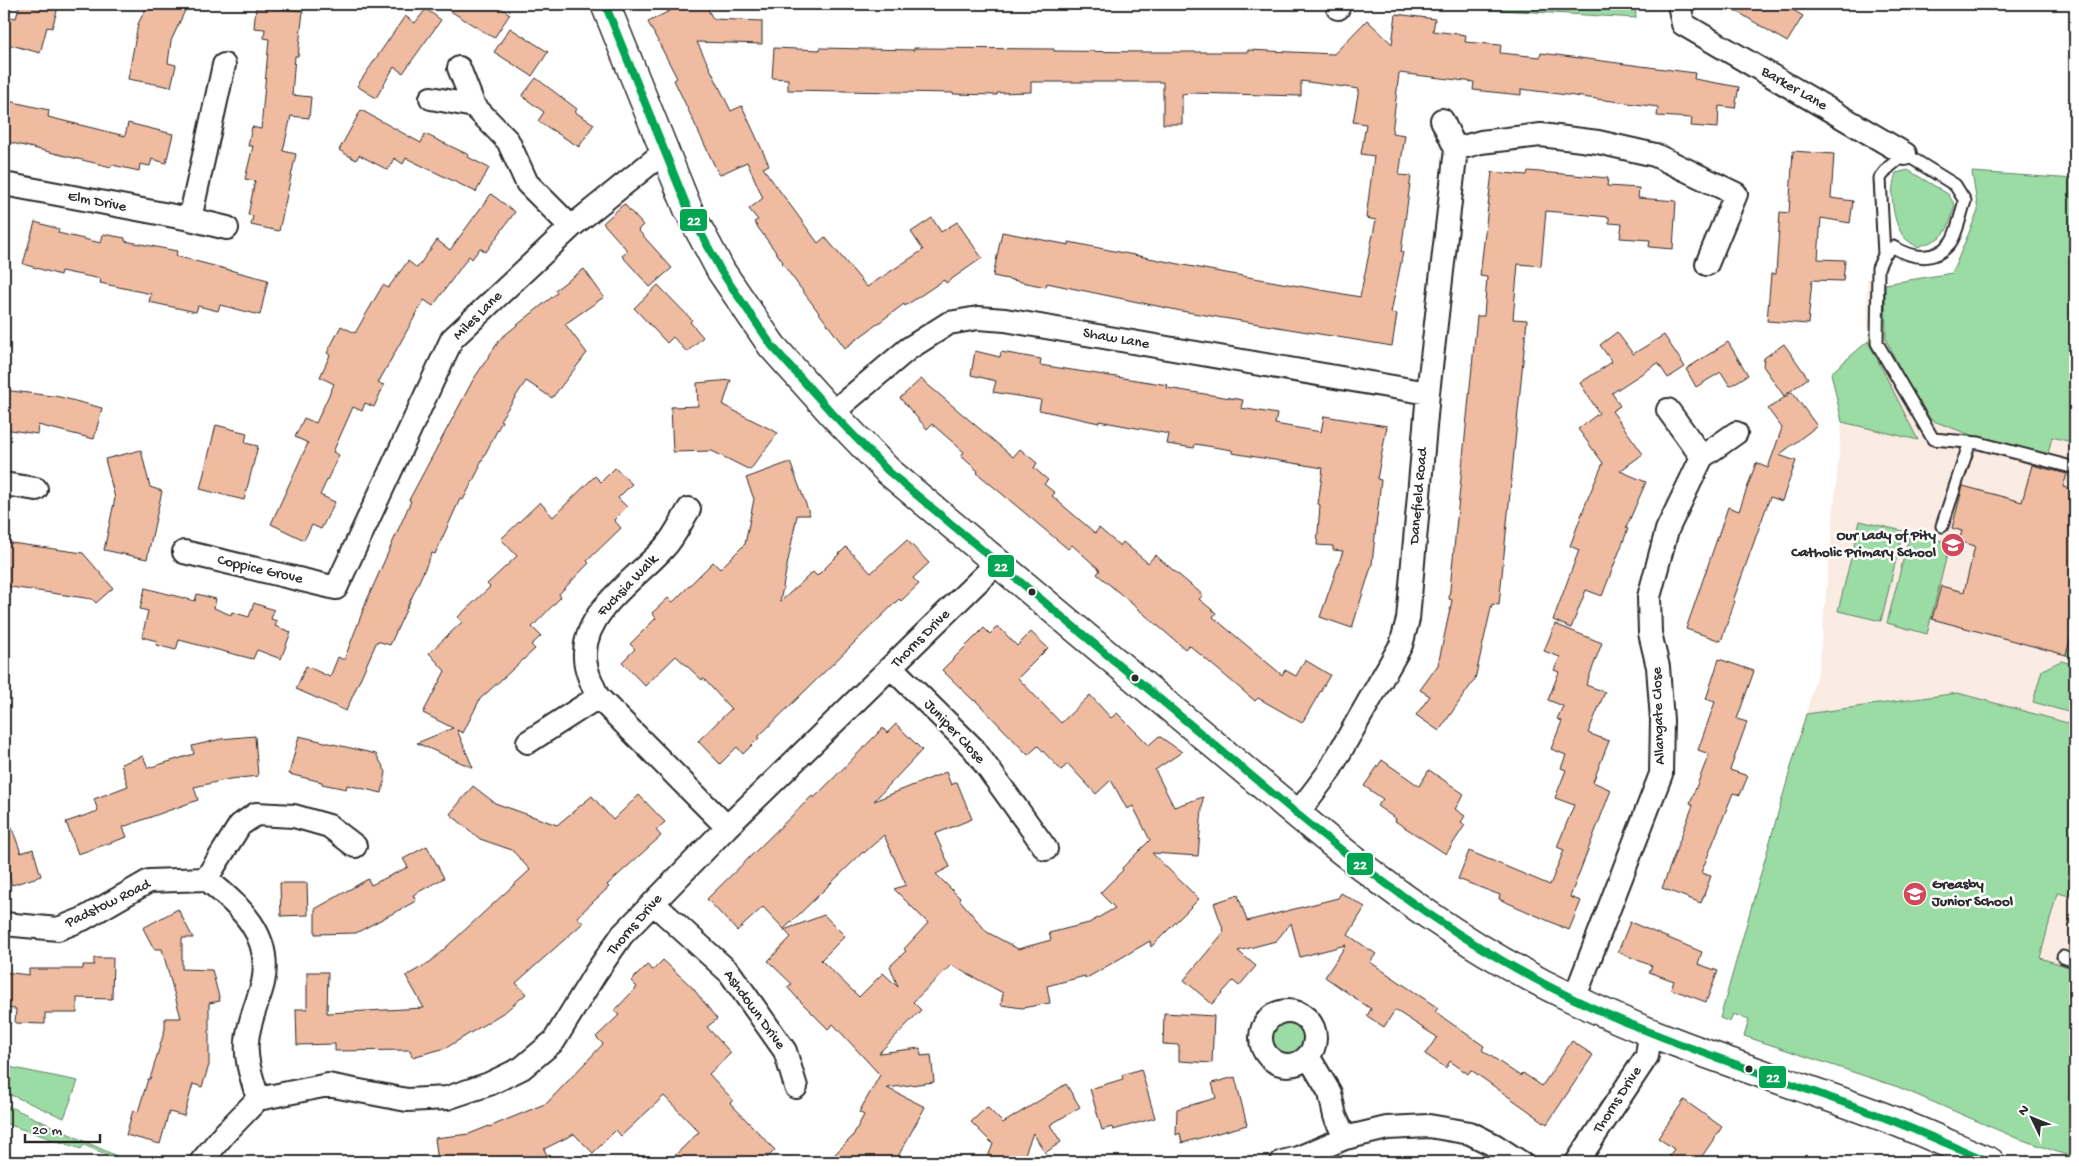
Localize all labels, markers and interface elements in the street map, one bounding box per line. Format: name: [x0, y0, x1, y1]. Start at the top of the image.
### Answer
street label: Barker Lane: [1757, 62, 1830, 115]
street label: Elm Drive: [66, 187, 128, 217]
line badge: 22: [679, 208, 708, 232]
text: 22: [687, 214, 701, 231]
street label: Miles Lane: [450, 287, 507, 344]
street label: Shaw Lane: [1081, 324, 1151, 354]
street label: Danefield Road: [1406, 446, 1432, 546]
place label: Our Lady of Pity Catholic Primary School: [1790, 527, 1937, 562]
school or university icon: Our Lady of Pity Catholic Primary School: [1940, 532, 1966, 558]
street label: Fuchsia Walk: [593, 550, 663, 622]
street label: Coppice Grove: [215, 551, 305, 589]
line badge: 22: [987, 554, 1015, 578]
text: 22: [994, 560, 1008, 577]
unlabelled marker: [1027, 587, 1037, 597]
street label: Thorns Drive: [887, 606, 954, 673]
street label: Allangate Close: [1648, 667, 1670, 765]
unlabelled marker: [1130, 673, 1140, 683]
street label: Juniper Close: [920, 696, 989, 768]
line badge: 22: [1346, 852, 1374, 876]
text: 22: [1353, 858, 1367, 875]
street label: Padstow Road: [61, 875, 155, 933]
place label: Greasby Junior School: [1931, 876, 2014, 911]
school or university icon: Greasby Junior School: [1902, 881, 1928, 907]
street label: Thorns Drive: [603, 890, 667, 960]
street label: Ashdown Drive: [719, 967, 789, 1054]
street label: Thorns Drive: [1589, 1063, 1646, 1138]
unlabelled marker: [1744, 1064, 1754, 1074]
line badge: 22: [1758, 1065, 1787, 1089]
text: 22: [1766, 1071, 1780, 1088]
north arrow: [2006, 1094, 2056, 1144]
text: N: [2015, 1102, 2034, 1120]
scale bar: [25, 1111, 100, 1143]
text: 20 m: [32, 1122, 62, 1140]

